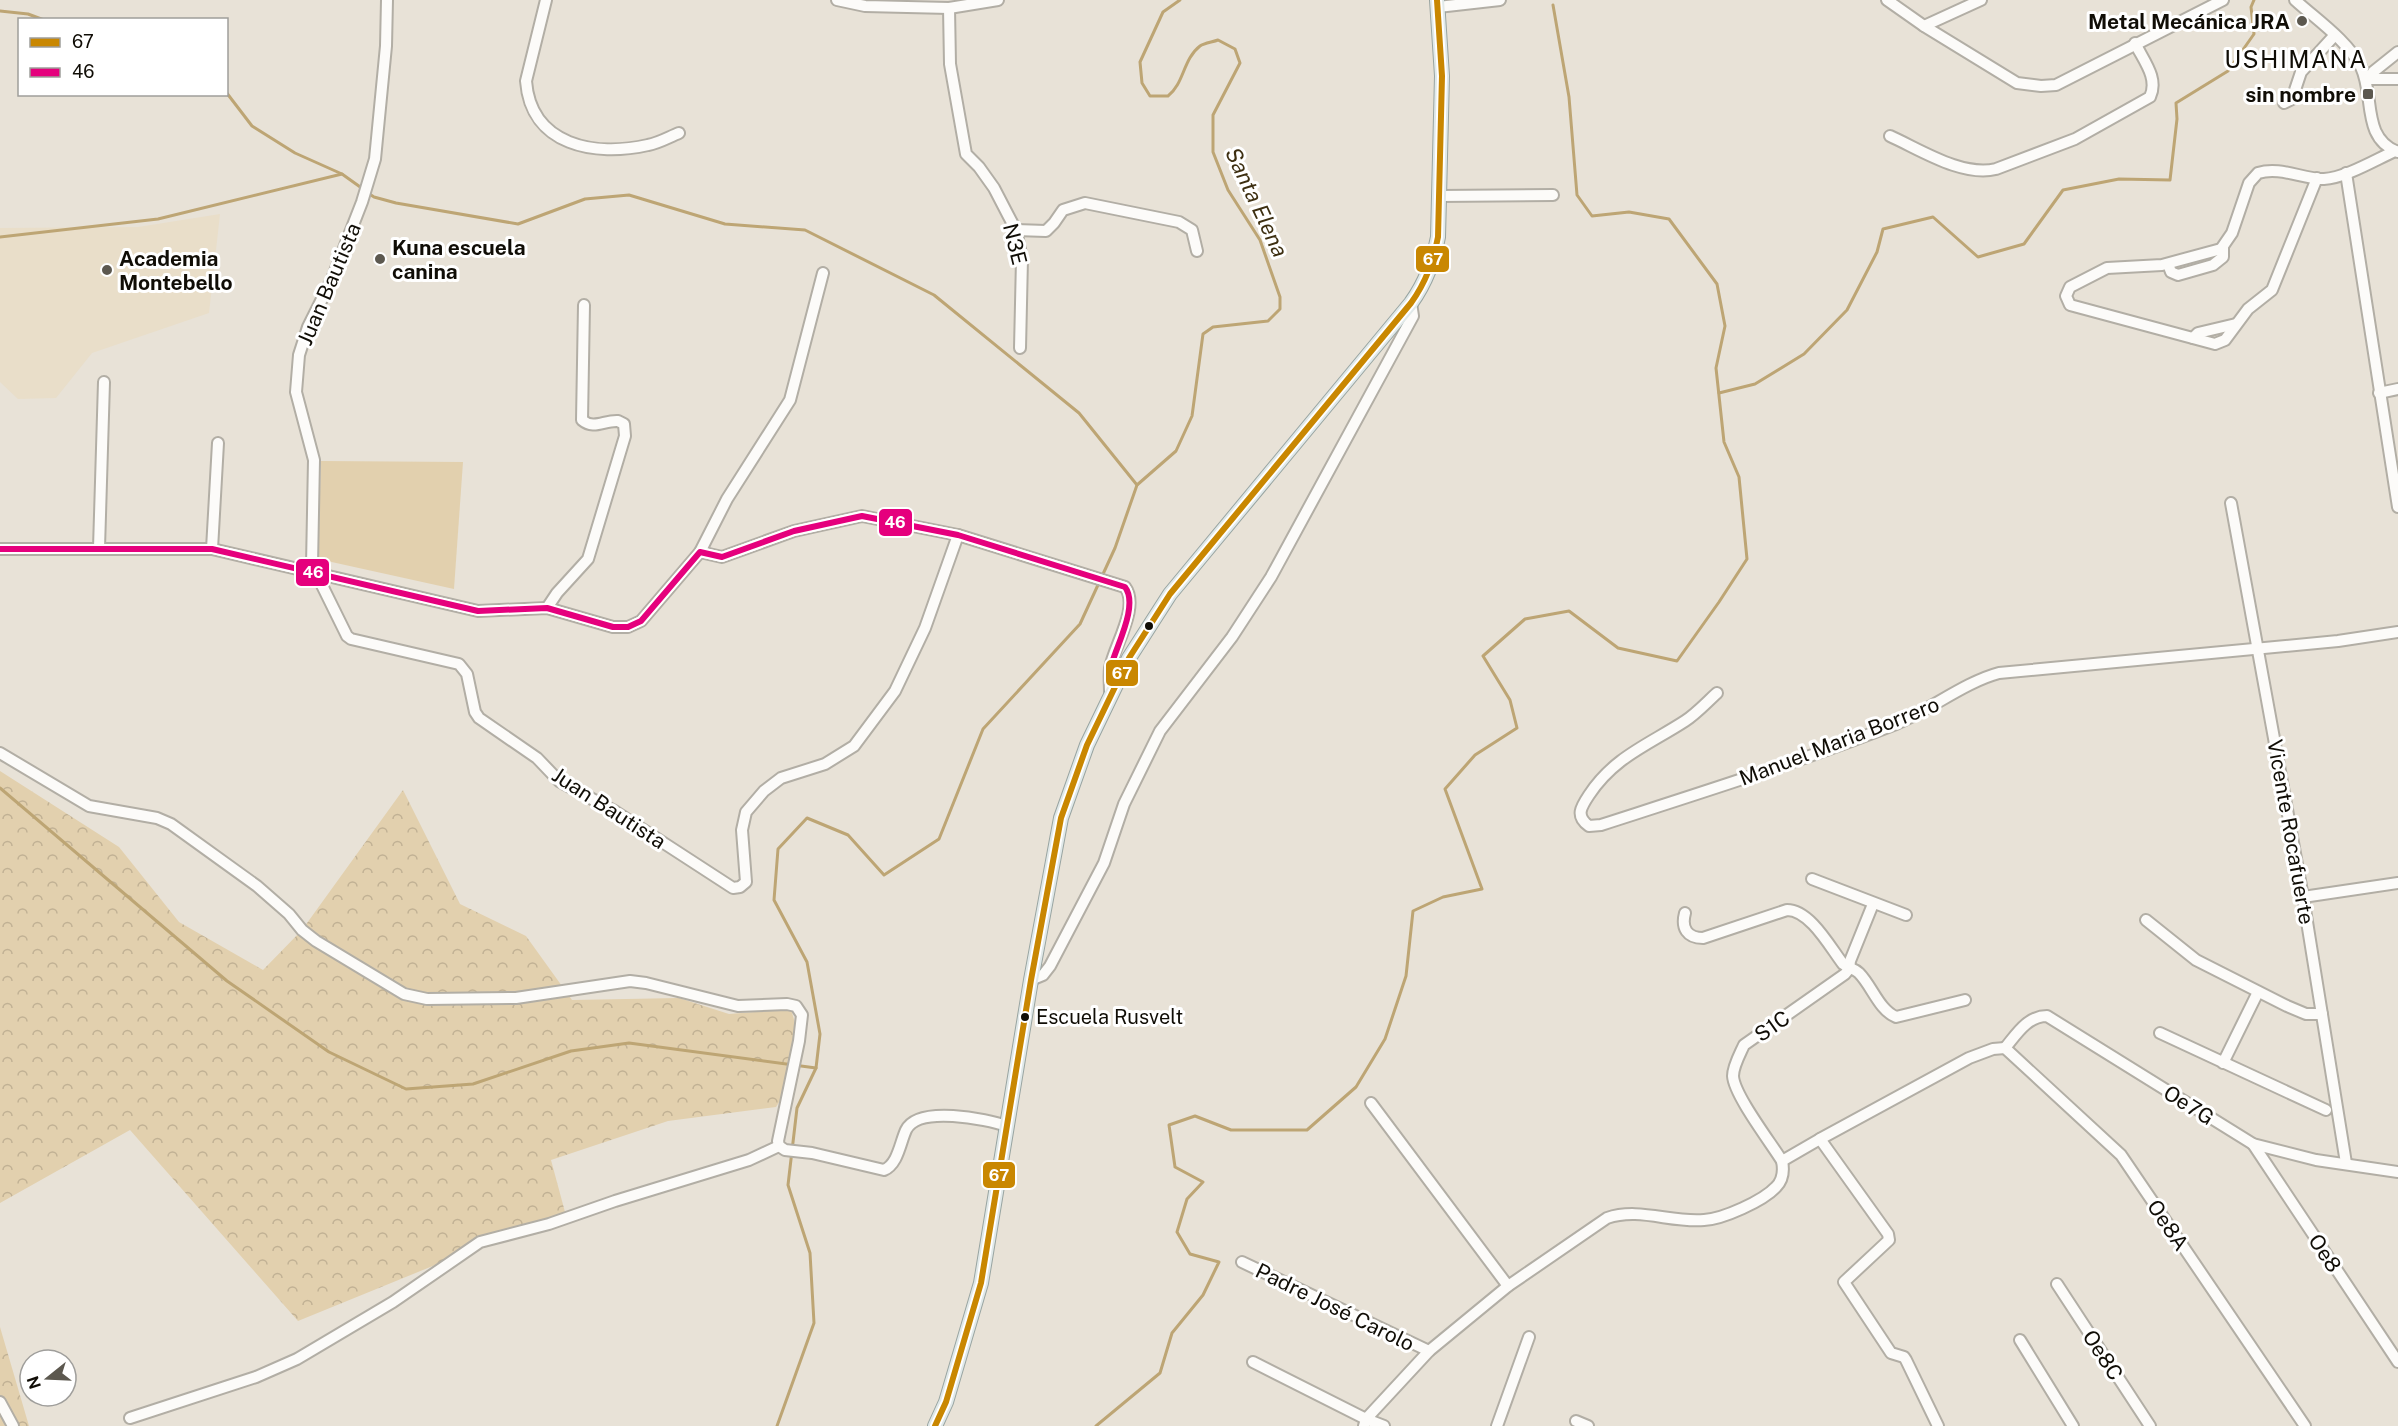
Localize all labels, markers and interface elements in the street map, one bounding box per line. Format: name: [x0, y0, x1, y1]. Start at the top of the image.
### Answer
place label: Metal Mecánica JRA: [2088, 9, 2290, 34]
marker: Metal Mecánica JRA: [2295, 14, 2309, 28]
legend: [18, 18, 228, 96]
text: 67: [72, 31, 94, 52]
district label: USHIMANA: [2224, 45, 2368, 73]
text: 46: [72, 61, 95, 82]
place label: sin nombre: [2245, 82, 2356, 107]
marker: sin nombre: [2361, 87, 2375, 101]
water label: Santa Elena: [1220, 143, 1294, 261]
street label: Juan Bautista: [292, 219, 366, 349]
street label: N3E: [998, 221, 1032, 267]
place label: Kuna escuela canina: [392, 235, 526, 284]
line badge: 67: [1415, 245, 1450, 273]
place label: Academia Montebello: [119, 246, 232, 295]
text: 67: [1423, 250, 1443, 269]
marker: Kuna escuela canina: [373, 252, 387, 266]
marker: Academia Montebello: [100, 263, 114, 277]
line badge: 46: [878, 508, 913, 537]
text: 46: [884, 513, 906, 532]
line badge: 46: [295, 558, 330, 587]
text: 46: [302, 563, 324, 582]
unlabelled marker: [1143, 620, 1155, 632]
line badge: 67: [1105, 659, 1139, 687]
text: 67: [1112, 664, 1132, 683]
street label: Manuel Maria Borrero: [1735, 691, 1943, 791]
street label: Vicente Rocafuerte: [2262, 738, 2320, 926]
street label: Juan Bautista: [547, 762, 671, 854]
place label: Escuela Rusvelt: [1036, 1005, 1183, 1029]
street label: S1C: [1750, 1005, 1794, 1047]
marker: Escuela Rusvelt: [1019, 1011, 1031, 1023]
street label: Oe7G: [2159, 1080, 2219, 1130]
line badge: 67: [982, 1161, 1016, 1189]
text: 67: [989, 1166, 1009, 1185]
street label: Oe8A: [2142, 1195, 2194, 1255]
street label: Oe8: [2303, 1229, 2347, 1277]
street label: Padre José Carolo: [1252, 1258, 1418, 1356]
street label: Oe8C: [2077, 1325, 2129, 1385]
north arrow: [18, 1348, 78, 1408]
text: N: [23, 1374, 45, 1391]

